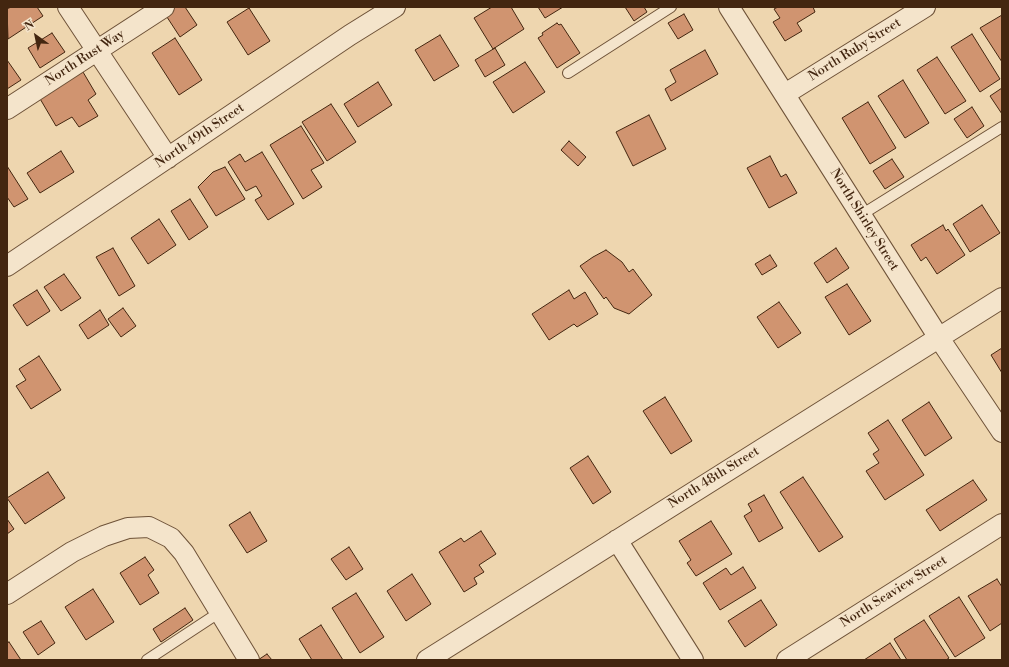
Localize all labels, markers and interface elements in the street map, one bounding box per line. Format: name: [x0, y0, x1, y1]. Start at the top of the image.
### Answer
street label: North Ruby Street: [806, 15, 904, 85]
north arrow: [16, 16, 56, 56]
text: N: [22, 18, 37, 34]
street label: North Rust Way: [43, 27, 127, 89]
street label: North 49th Street: [152, 100, 248, 172]
street label: North Shirley Street: [826, 166, 902, 274]
street label: North 48th Street: [666, 444, 762, 512]
street label: North Seaview Street: [838, 553, 950, 631]

